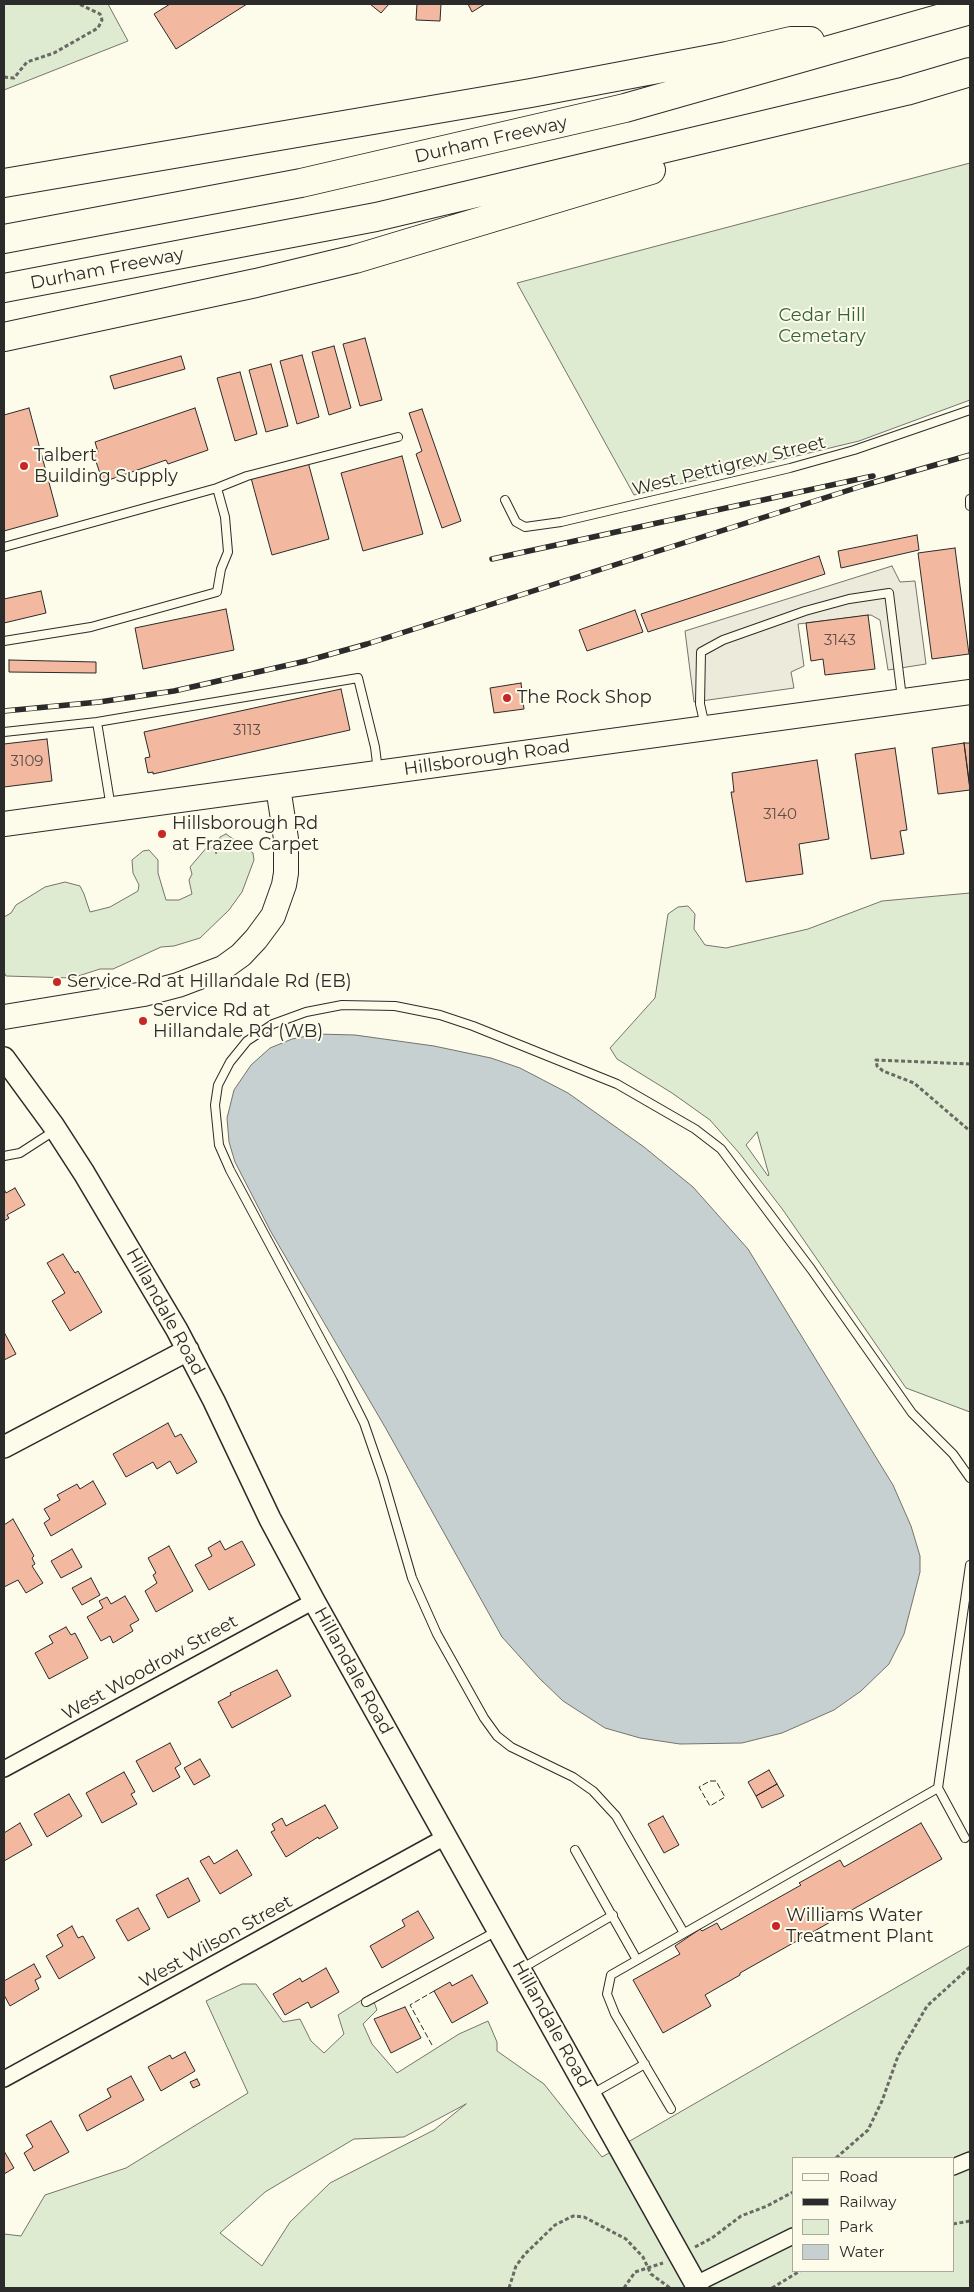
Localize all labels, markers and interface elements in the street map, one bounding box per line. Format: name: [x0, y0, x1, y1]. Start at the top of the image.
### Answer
street label: Durham Freeway: [413, 112, 569, 168]
street label: Durham Freeway: [28, 244, 186, 294]
park label: Cedar Hill Cemetary: [778, 305, 866, 348]
street label: West Pettigrew Street: [630, 432, 828, 500]
place label: Talbert Building Supply: [34, 445, 178, 488]
marker: Talbert Building Supply: [18, 460, 30, 472]
house number: 3143: [824, 632, 856, 650]
place label: The Rock Shop: [517, 687, 652, 709]
marker: The Rock Shop: [501, 692, 513, 704]
house number: 3113: [233, 722, 261, 740]
street label: Hillsborough Road: [402, 736, 572, 780]
house number: 3109: [11, 753, 43, 771]
house number: 3140: [763, 806, 797, 824]
place label: Hillsborough Rd at Frazee Carpet: [172, 813, 319, 856]
marker: Hillsborough Rd at Frazee Carpet: [156, 828, 168, 840]
place label: Service Rd at Hillandale Rd (EB): [67, 971, 352, 993]
marker: Service Rd at Hillandale Rd (EB): [51, 976, 63, 988]
place label: Service Rd at Hillandale Rd (WB): [153, 1000, 323, 1042]
marker: Service Rd at Hillandale Rd (WB): [137, 1015, 149, 1027]
street label: Hillandale Road: [121, 1245, 209, 1379]
street label: Hillandale Road: [309, 1604, 397, 1738]
street label: West Woodrow Street: [58, 1611, 242, 1725]
street label: West Wilson Street: [136, 1891, 296, 1993]
place label: Williams Water Treatment Plant: [786, 1905, 934, 1948]
marker: Williams Water Treatment Plant: [770, 1920, 782, 1932]
street label: Hillandale Road: [507, 1957, 595, 2091]
legend: [792, 2157, 954, 2272]
text: Road: [839, 2167, 878, 2186]
text: Railway: [839, 2192, 896, 2211]
text: Park: [839, 2217, 873, 2236]
text: Water: [839, 2242, 885, 2261]

